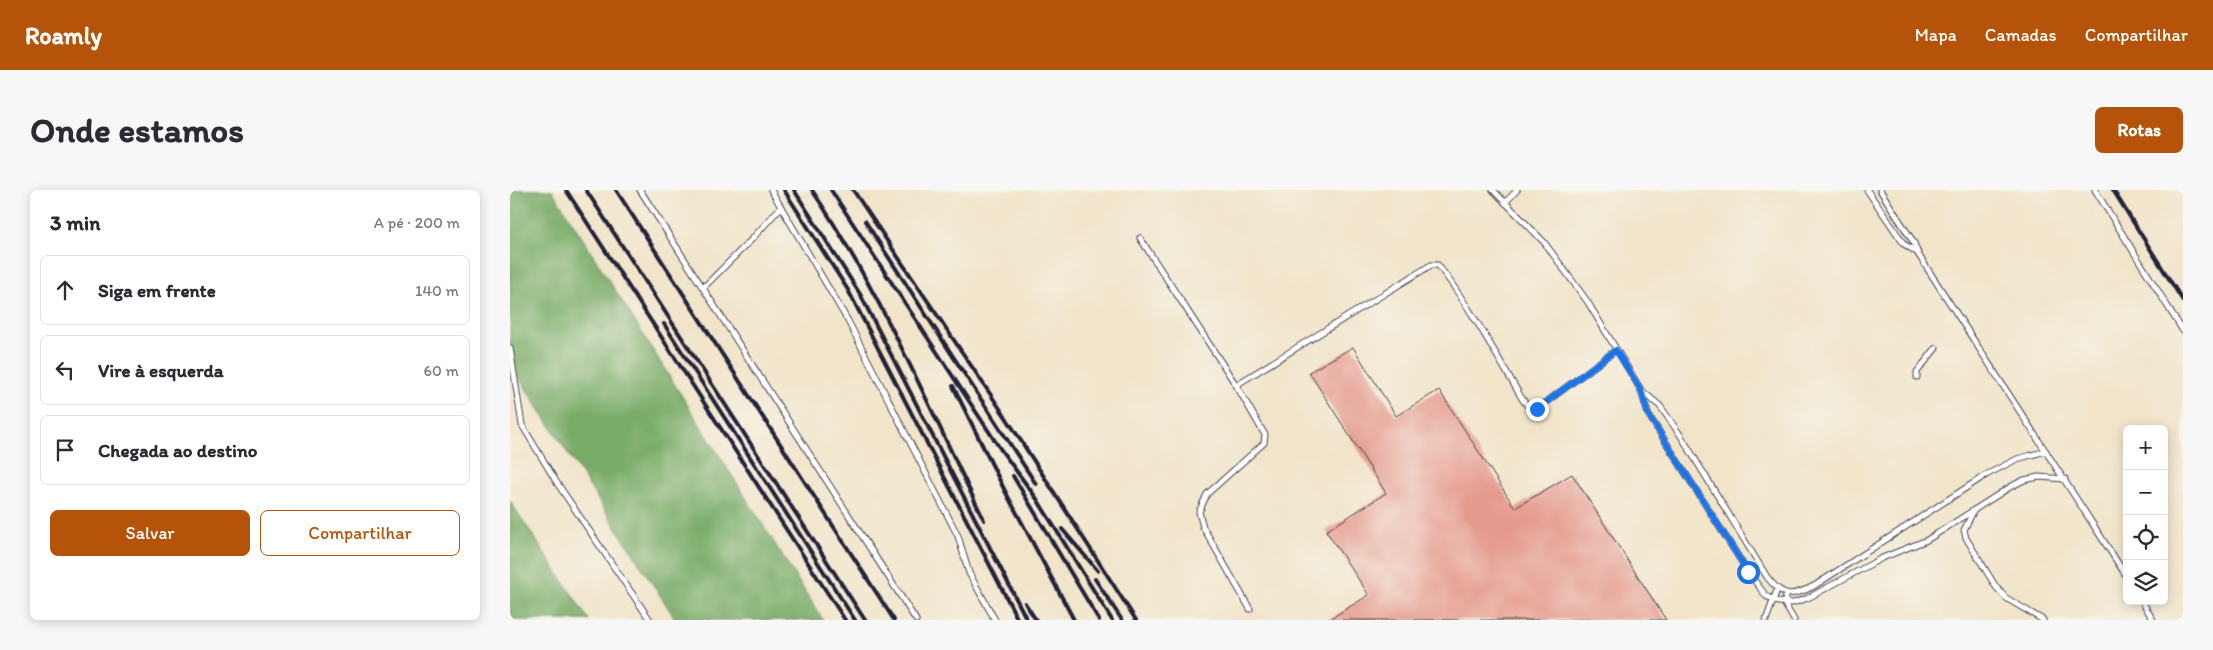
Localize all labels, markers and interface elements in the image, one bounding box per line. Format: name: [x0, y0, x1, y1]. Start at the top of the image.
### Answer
text: Roamly: [25, 21, 102, 50]
text: Mapa: [1915, 24, 1957, 46]
text: Camadas: [1985, 24, 2057, 46]
text: Compartilhar: [2085, 24, 2188, 46]
button: Rotas: [2095, 107, 2183, 153]
text: Onde estamos: [30, 109, 244, 151]
text: 3 min: [50, 210, 100, 235]
text: A pé · 200 m: [374, 213, 460, 232]
icon: ahead: [51, 276, 79, 304]
text: Siga em frente: [98, 279, 216, 302]
text: 140 m: [415, 281, 459, 300]
icon: left: [51, 356, 79, 384]
text: Vire à esquerda: [98, 359, 224, 382]
text: 60 m: [424, 361, 459, 380]
route end: [1526, 398, 1549, 421]
map controls: [2123, 425, 2168, 605]
button: +: [2123, 425, 2168, 470]
icon: arrive: [51, 436, 79, 464]
text: Chegada ao destino: [98, 439, 257, 462]
button: −: [2123, 470, 2168, 515]
button: Salvar: [50, 510, 250, 556]
button: Compartilhar: [260, 510, 460, 556]
button: locate: [2123, 515, 2168, 560]
button: layers: [2123, 560, 2168, 605]
route start: [1737, 561, 1760, 584]

